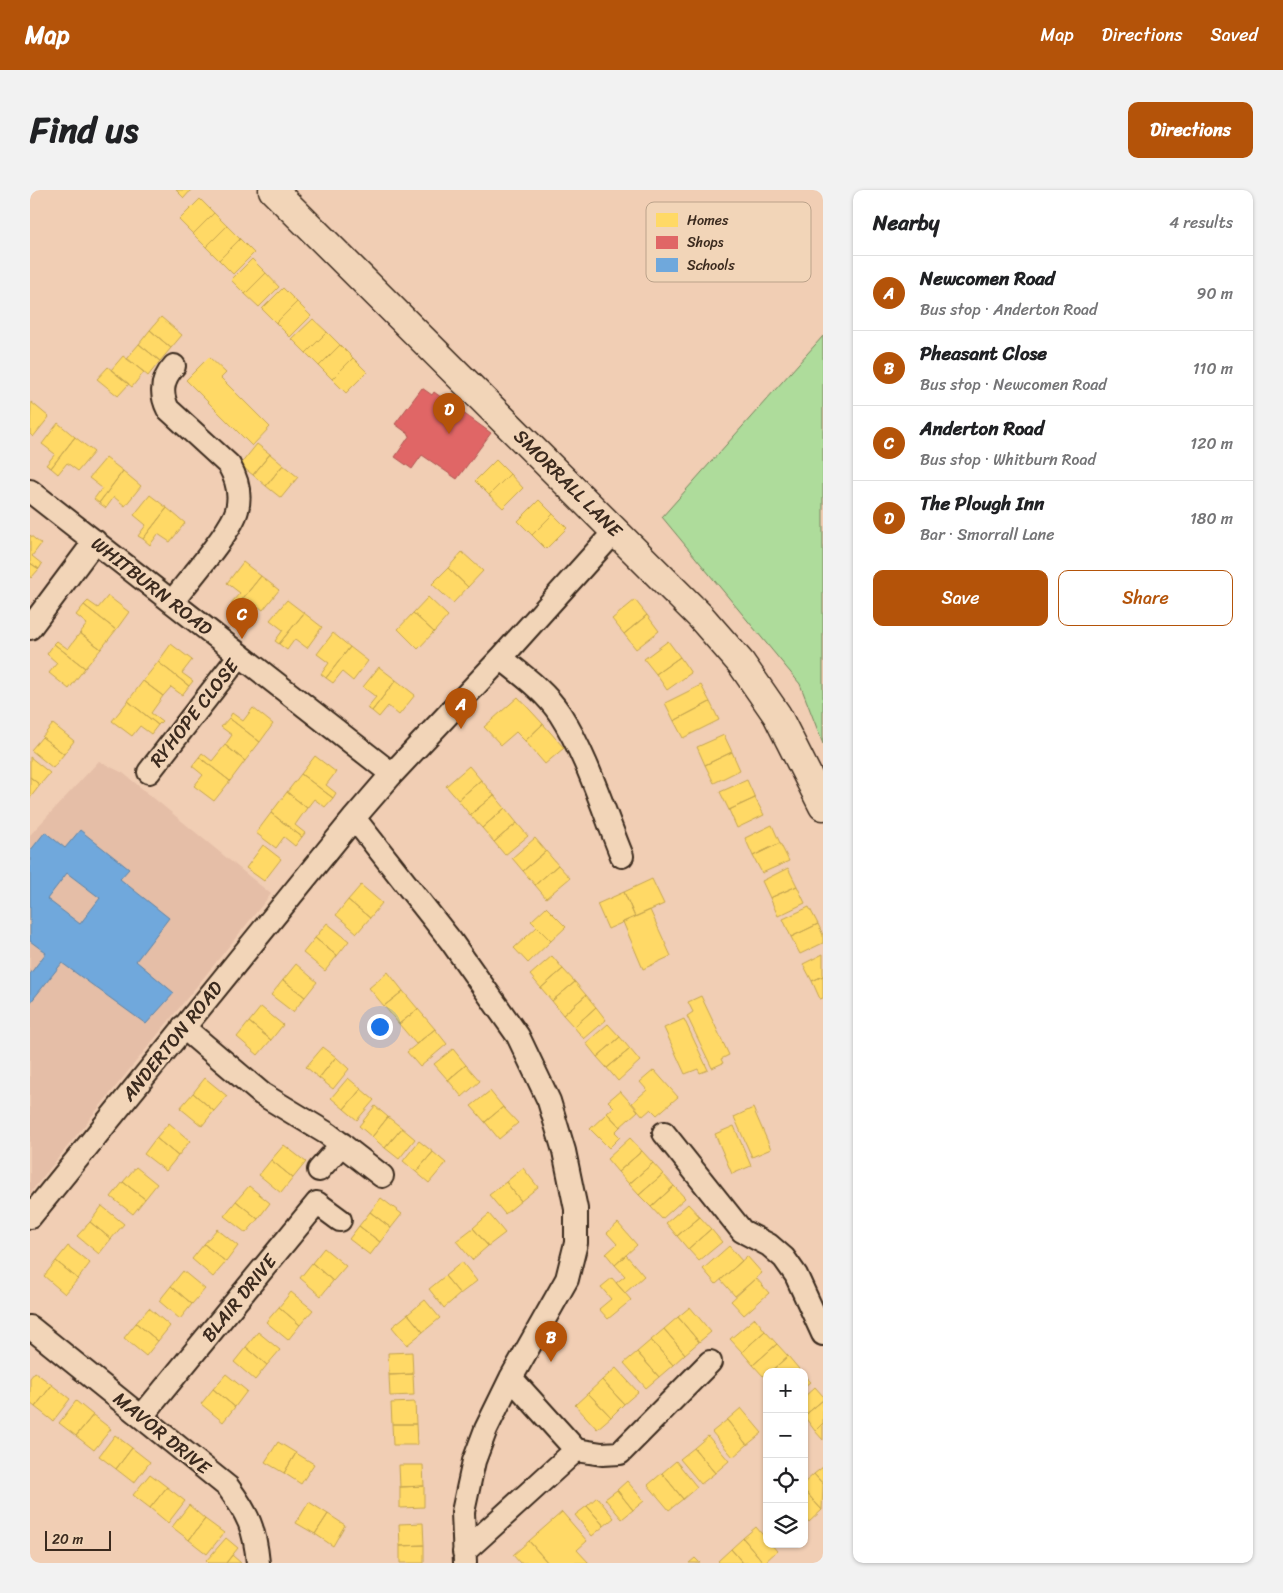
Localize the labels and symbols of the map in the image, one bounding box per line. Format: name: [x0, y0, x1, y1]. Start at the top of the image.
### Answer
legend: [646, 202, 811, 282]
text: Homes: [687, 208, 729, 233]
text: Shops: [687, 230, 724, 255]
text: Schools: [687, 253, 735, 278]
pin: D: [433, 393, 465, 434]
street label: SMORRALL LANE: [506, 421, 631, 546]
street label: WHITBURN ROAD: [84, 528, 221, 645]
pin: C: [226, 598, 258, 639]
street label: RYHOPE CLOSE: [141, 650, 248, 774]
pin: A: [445, 688, 477, 729]
street label: ANDERTON ROAD: [112, 973, 232, 1109]
your location: [367, 1014, 393, 1040]
street label: BLAIR DRIVE: [193, 1245, 286, 1350]
pin: B: [535, 1321, 567, 1362]
street label: MAVOR DRIVE: [106, 1383, 220, 1484]
scale bar: [45, 1528, 111, 1551]

